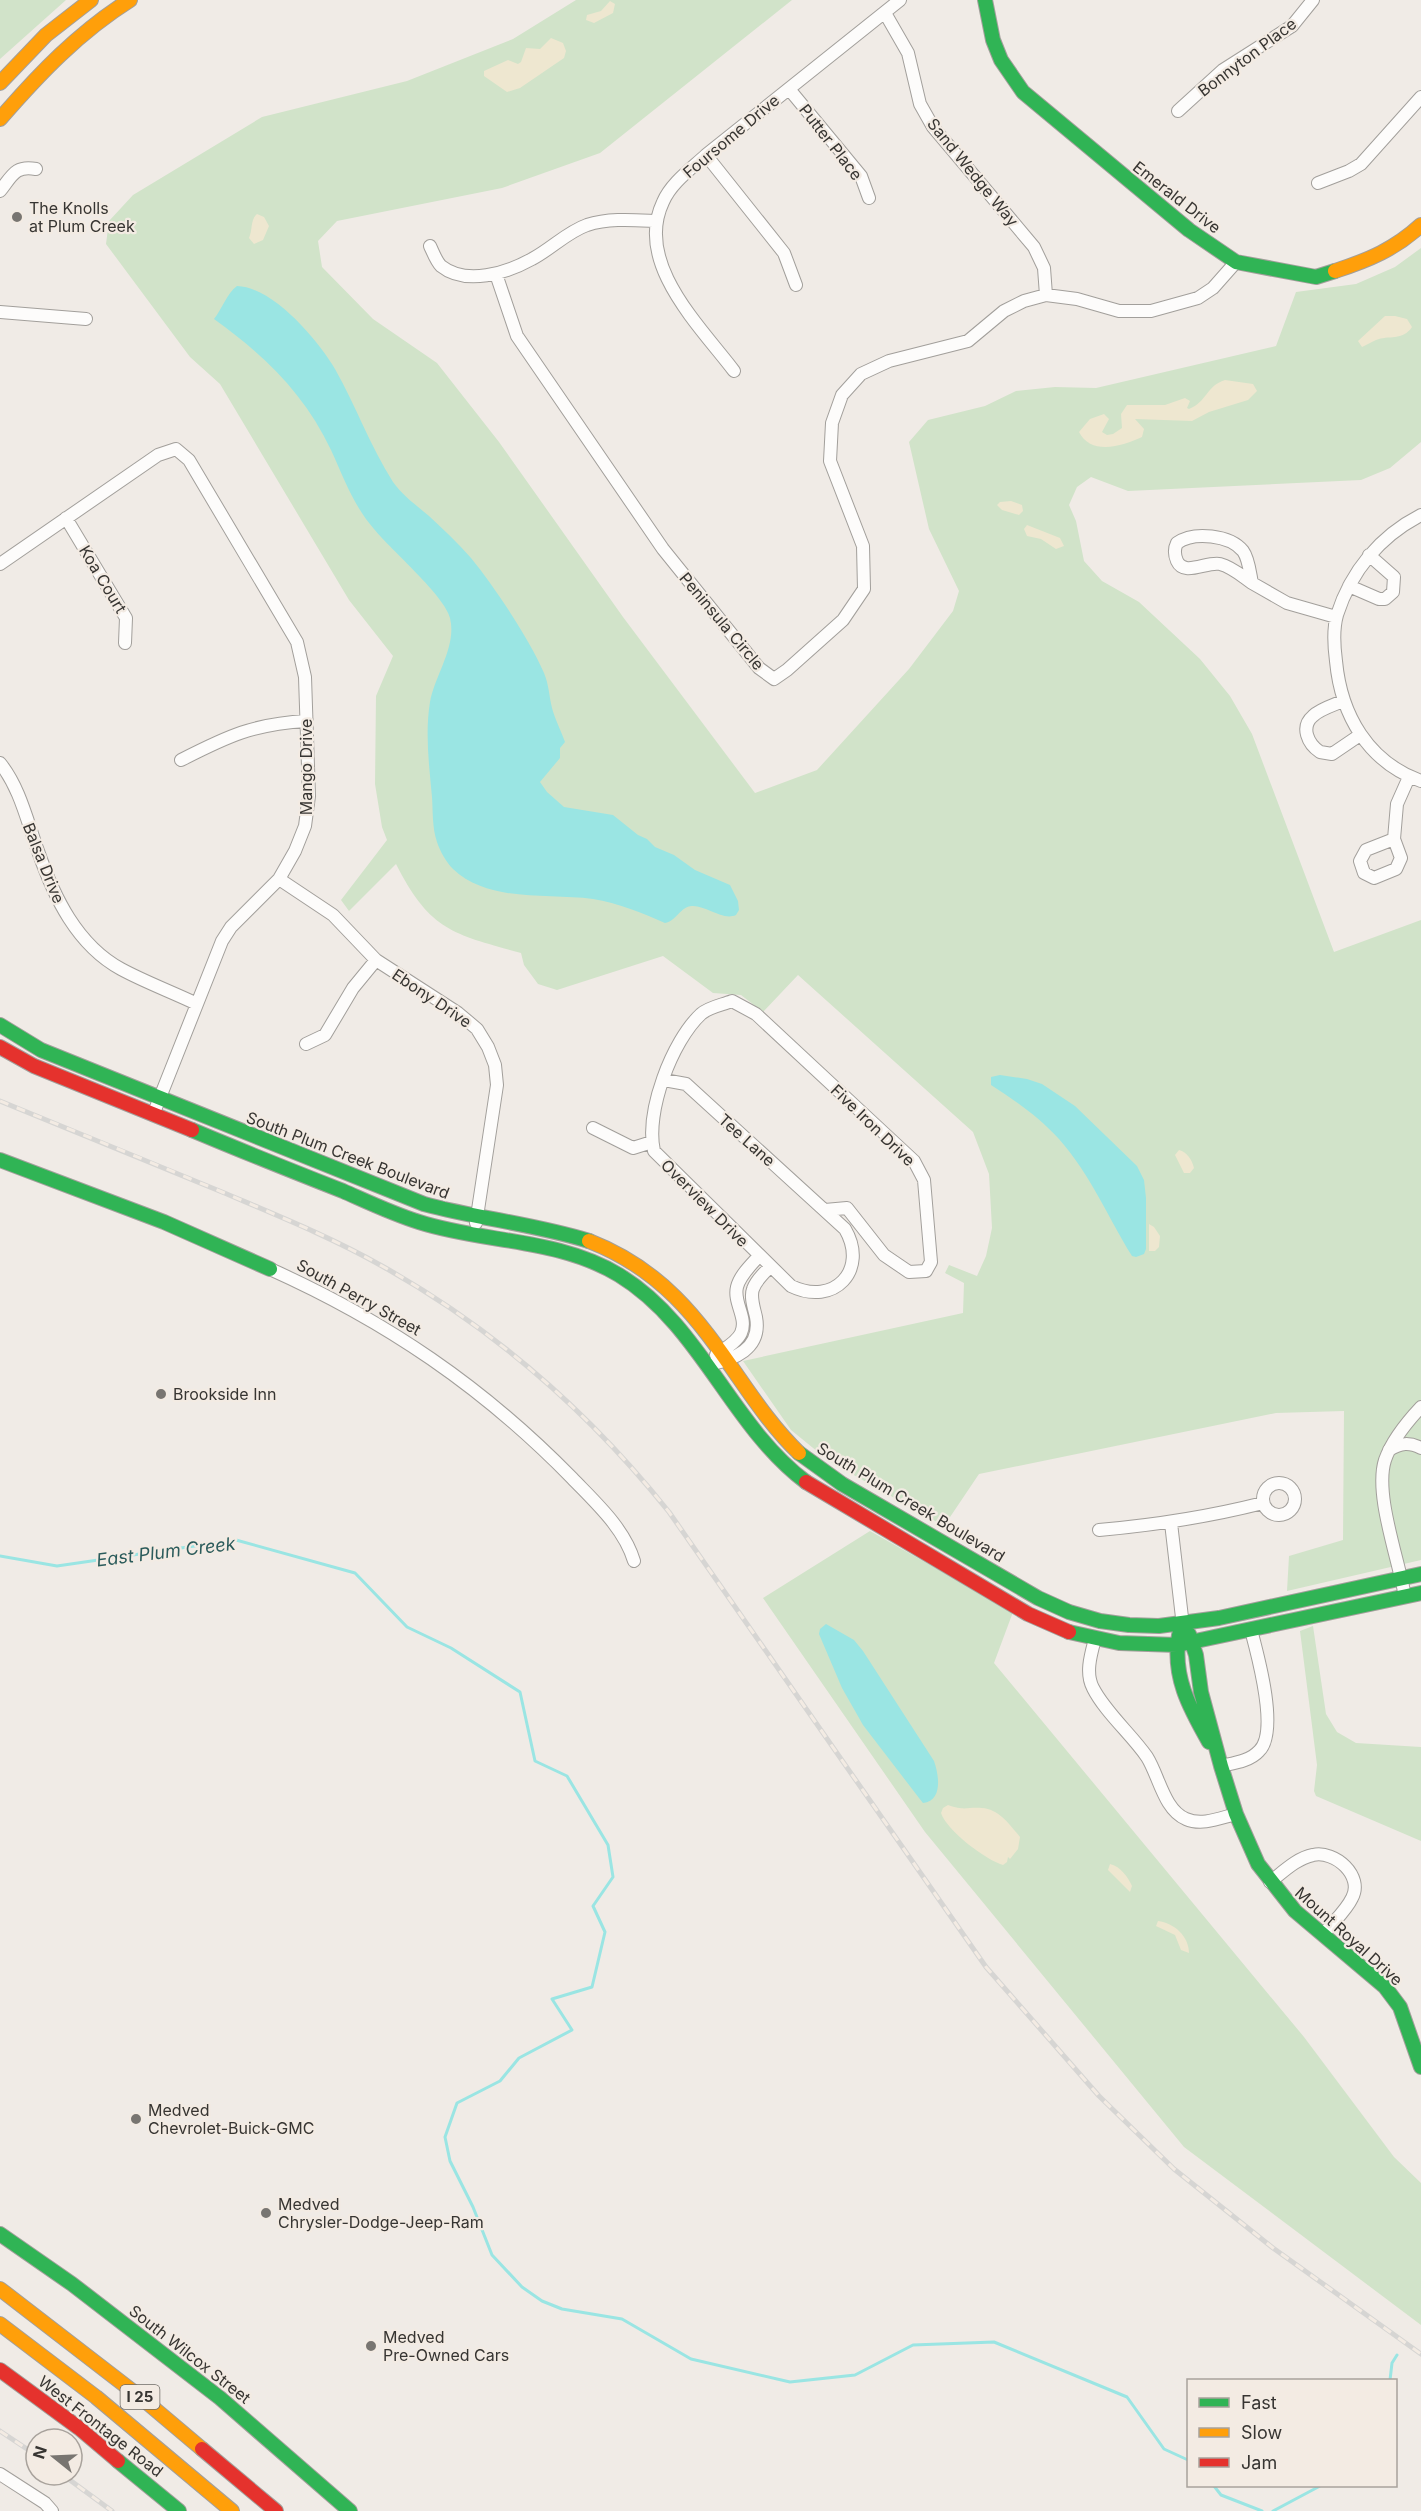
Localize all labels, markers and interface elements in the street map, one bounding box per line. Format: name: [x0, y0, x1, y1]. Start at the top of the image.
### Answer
street label: Bonnyton Place: [1194, 13, 1300, 101]
street label: Foursome Drive: [679, 90, 783, 182]
street label: Putter Place: [795, 100, 867, 184]
street label: Sand Wedge Way: [923, 114, 1023, 230]
street label: Emerald Drive: [1129, 157, 1225, 237]
place label: The Knolls at Plum Creek: [29, 198, 135, 236]
marker: The Knolls at Plum Creek: [10, 210, 24, 224]
street label: Koa Court: [75, 541, 131, 617]
street label: Peninsula Circle: [675, 568, 769, 674]
street label: Mango Drive: [296, 719, 316, 815]
street label: Balsa Drive: [19, 820, 69, 906]
street label: Ebony Drive: [389, 964, 475, 1032]
street label: Five Iron Drive: [827, 1080, 919, 1170]
street label: South Plum Creek Boulevard: [244, 1107, 452, 1203]
street label: Tee Lane: [715, 1109, 779, 1171]
street label: Overview Drive: [657, 1155, 753, 1251]
street label: South Perry Street: [293, 1255, 425, 1339]
place label: Brookside Inn: [173, 1384, 276, 1404]
marker: Brookside Inn: [154, 1387, 168, 1401]
street label: South Plum Creek Boulevard: [813, 1438, 1009, 1566]
water label: East Plum Creek: [95, 1532, 238, 1570]
street label: Mount Royal Drive: [1291, 1882, 1407, 1990]
place label: Medved Chevrolet-Buick-GMC: [148, 2100, 314, 2138]
marker: Medved Chevrolet-Buick-GMC: [129, 2112, 143, 2126]
place label: Medved Chrysler-Dodge-Jeep-Ram: [278, 2194, 484, 2232]
marker: Medved Chrysler-Dodge-Jeep-Ram: [259, 2206, 273, 2220]
street label: South Wilcox Street: [125, 2300, 255, 2408]
place label: Medved Pre-Owned Cars: [383, 2327, 509, 2365]
marker: Medved Pre-Owned Cars: [364, 2339, 378, 2353]
street label: West Frontage Road: [35, 2371, 167, 2481]
legend: [1187, 2379, 1397, 2487]
road number: I 25: [120, 2385, 160, 2409]
text: Fast: [1241, 2392, 1277, 2413]
text: Slow: [1241, 2422, 1282, 2443]
north arrow: [24, 2427, 84, 2487]
text: N: [28, 2443, 51, 2461]
text: Jam: [1241, 2452, 1277, 2473]

